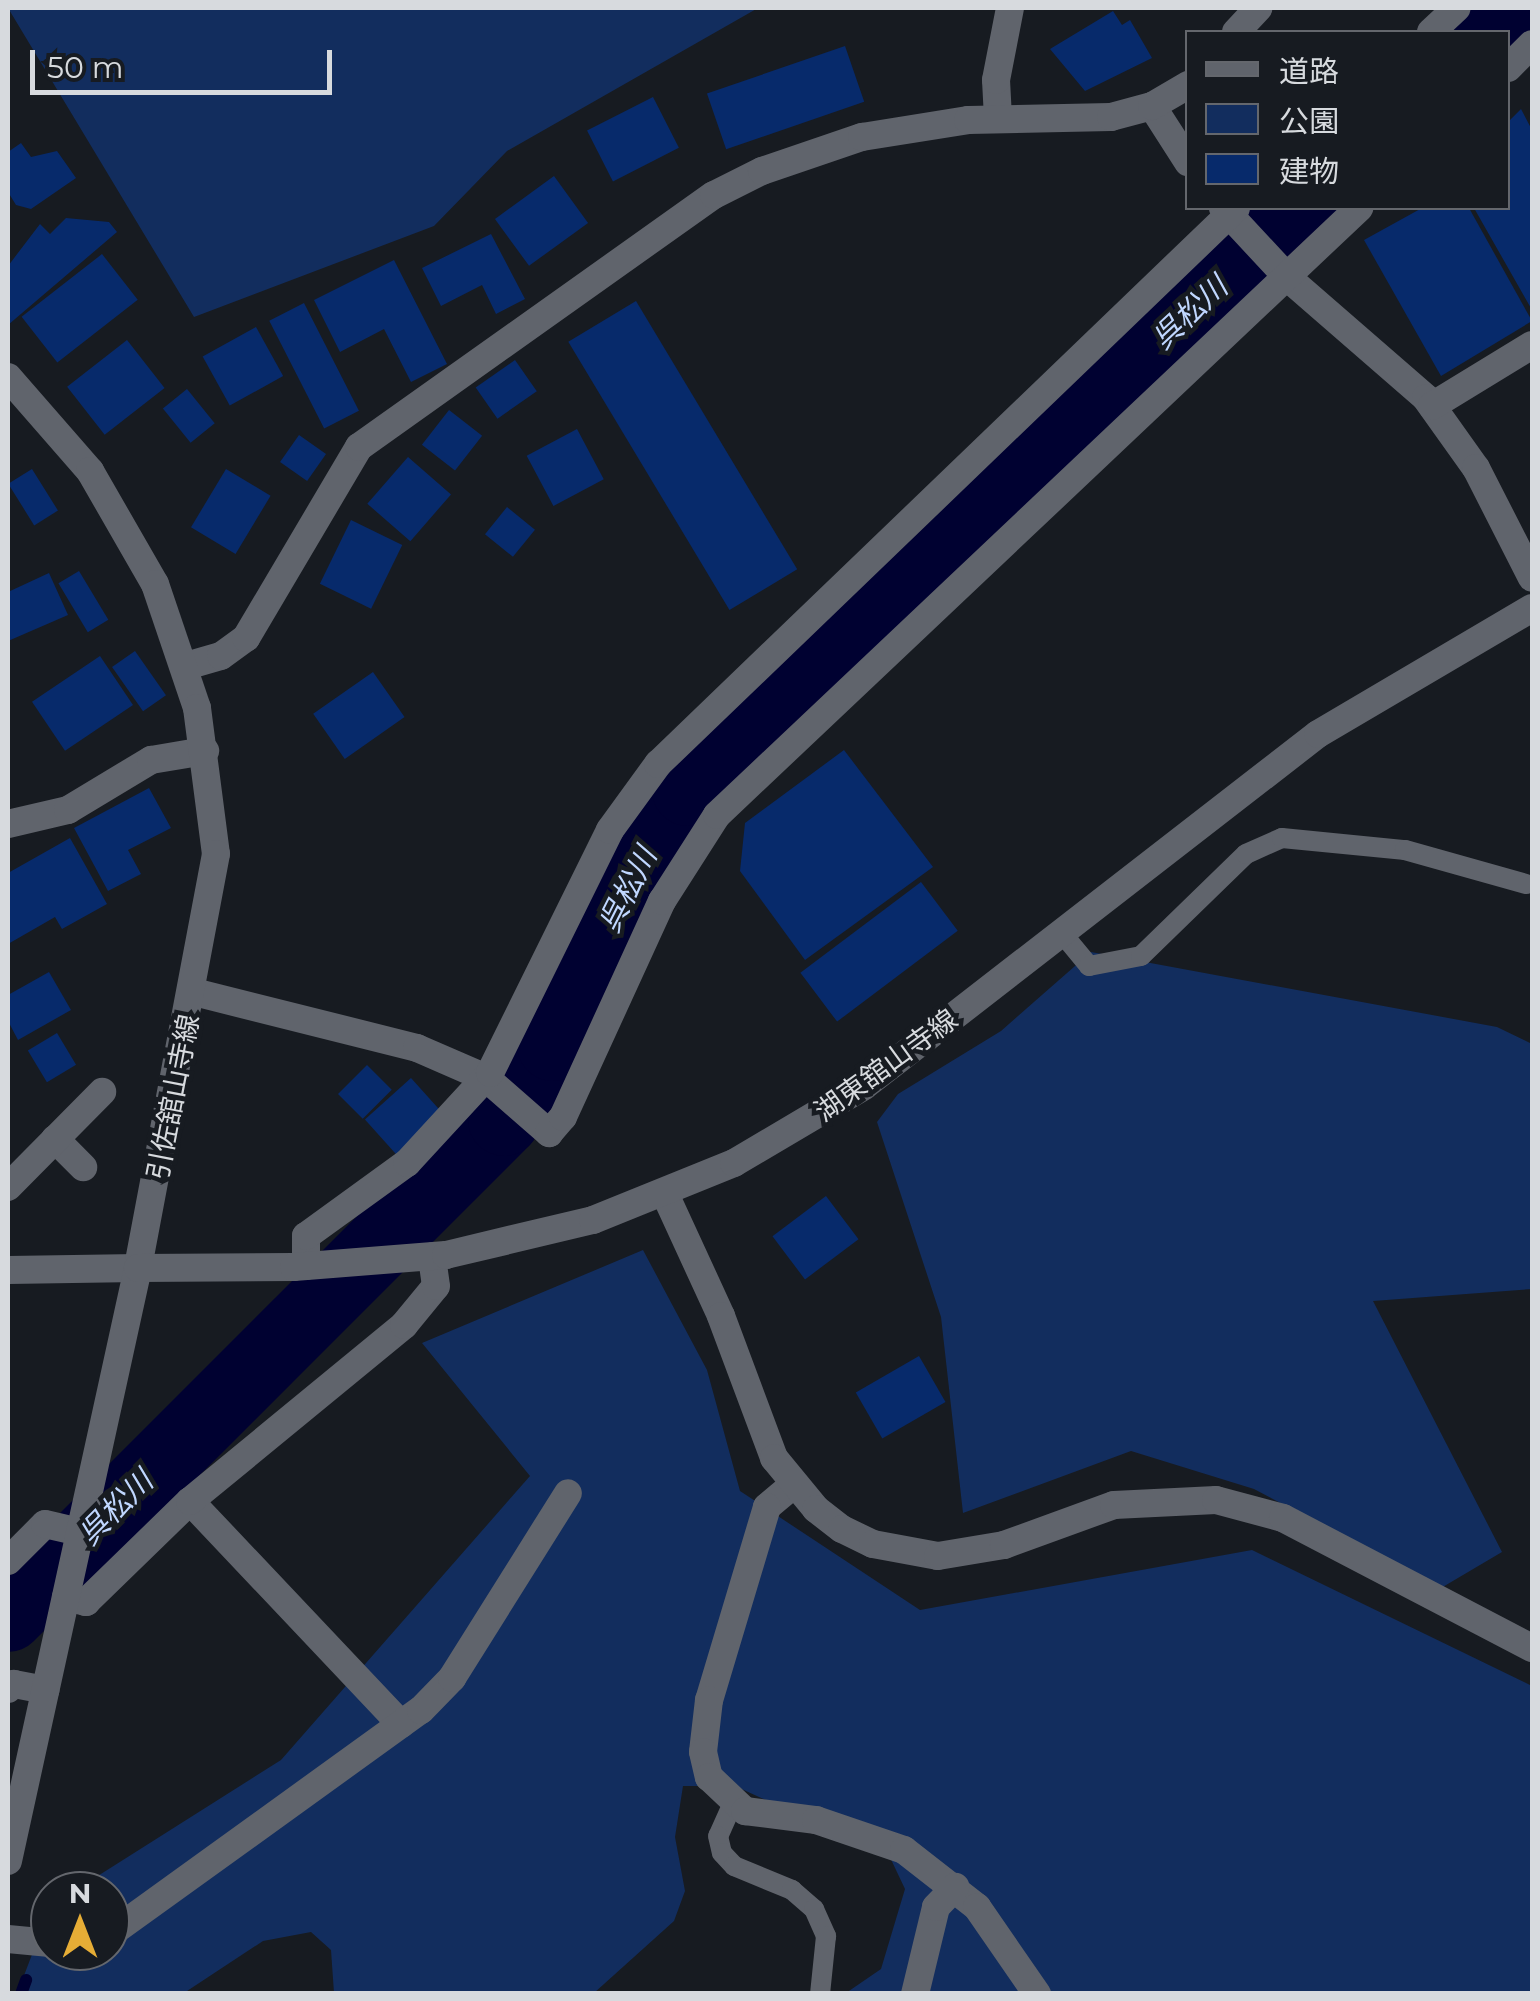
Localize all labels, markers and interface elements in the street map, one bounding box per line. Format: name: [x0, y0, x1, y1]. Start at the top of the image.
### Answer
scale bar: [35, 30, 338, 92]
legend: [1185, 30, 1510, 210]
text: 50 m: [47, 49, 124, 86]
text: 道路: [1279, 53, 1339, 90]
text: 公園: [1279, 103, 1339, 140]
text: 建物: [1279, 153, 1339, 190]
water label: 呉松川: [1145, 269, 1235, 357]
water label: 呉松川: [592, 842, 664, 938]
street label: 湖東舘山寺線: [808, 1002, 964, 1128]
street label: 引佐舘山寺線: [140, 1011, 206, 1183]
water label: 呉松川: [71, 1463, 161, 1553]
north arrow: [30, 1871, 130, 1971]
text: N: [69, 1876, 91, 1910]

